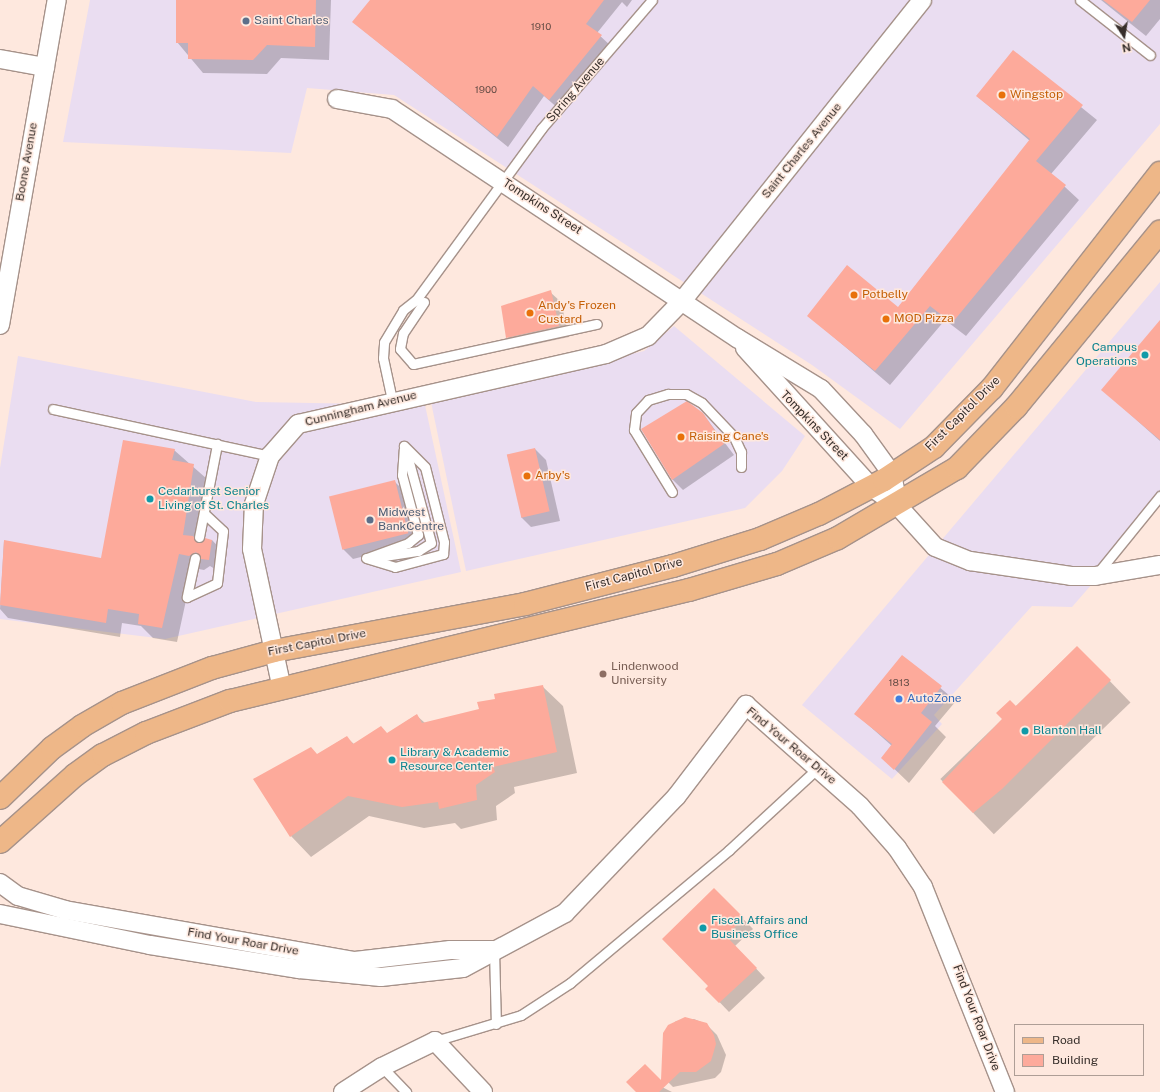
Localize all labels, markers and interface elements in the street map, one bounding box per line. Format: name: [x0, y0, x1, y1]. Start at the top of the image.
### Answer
place label: Saint Charles: [254, 14, 329, 28]
marker: Saint Charles: [241, 16, 251, 26]
north arrow: [1104, 16, 1144, 56]
house number: 1910: [531, 21, 551, 33]
text: N: [1121, 41, 1132, 55]
street label: Spring Avenue: [544, 55, 608, 125]
house number: 1900: [475, 84, 497, 96]
place label: Wingstop: [1010, 88, 1063, 102]
marker: Wingstop: [997, 90, 1007, 100]
street label: Saint Charles Avenue: [759, 100, 845, 202]
street label: Boone Avenue: [13, 122, 41, 202]
street label: Tompkins Street: [500, 176, 584, 238]
place label: Potbelly: [862, 288, 908, 302]
marker: Potbelly: [849, 290, 859, 300]
place label: Andy's Frozen Custard: [538, 299, 616, 327]
marker: Andy's Frozen Custard: [525, 308, 535, 318]
place label: MOD Pizza: [894, 312, 954, 326]
marker: MOD Pizza: [881, 314, 891, 324]
place label: Campus Operations: [1076, 341, 1137, 369]
marker: Campus Operations: [1140, 350, 1150, 360]
street label: First Capitol Drive: [923, 374, 1003, 454]
street label: Cunningham Avenue: [304, 388, 418, 430]
street label: Tompkins Street: [777, 388, 851, 464]
place label: Raising Cane's: [689, 430, 769, 444]
marker: Raising Cane's: [676, 432, 686, 442]
place label: Arby's: [535, 469, 570, 483]
marker: Arby's: [522, 471, 532, 481]
place label: Cedarhurst Senior Living of St. Charles: [158, 485, 269, 513]
marker: Cedarhurst Senior Living of St. Charles: [145, 494, 155, 504]
place label: Midwest BankCentre: [378, 506, 444, 534]
marker: Midwest BankCentre: [365, 515, 375, 525]
street label: First Capitol Drive: [584, 555, 684, 595]
street label: First Capitol Drive: [267, 626, 367, 660]
place label: Lindenwood University: [611, 660, 679, 688]
marker: Lindenwood University: [598, 669, 608, 679]
house number: 1813: [889, 677, 909, 689]
place label: AutoZone: [907, 692, 962, 706]
marker: AutoZone: [894, 694, 904, 704]
street label: Find Your Roar Drive: [743, 704, 839, 788]
place label: Blanton Hall: [1033, 724, 1102, 738]
marker: Blanton Hall: [1020, 726, 1030, 736]
place label: Library & Academic Resource Center: [400, 746, 509, 774]
marker: Library & Academic Resource Center: [387, 755, 397, 765]
place label: Fiscal Affairs and Business Office: [711, 914, 808, 942]
marker: Fiscal Affairs and Business Office: [698, 923, 708, 933]
street label: Find Your Roar Drive: [186, 925, 300, 959]
street label: Find Your Roar Drive: [949, 963, 1003, 1073]
legend: [1014, 1024, 1144, 1076]
text: Road: [1052, 1033, 1080, 1047]
text: Building: [1052, 1053, 1098, 1067]

